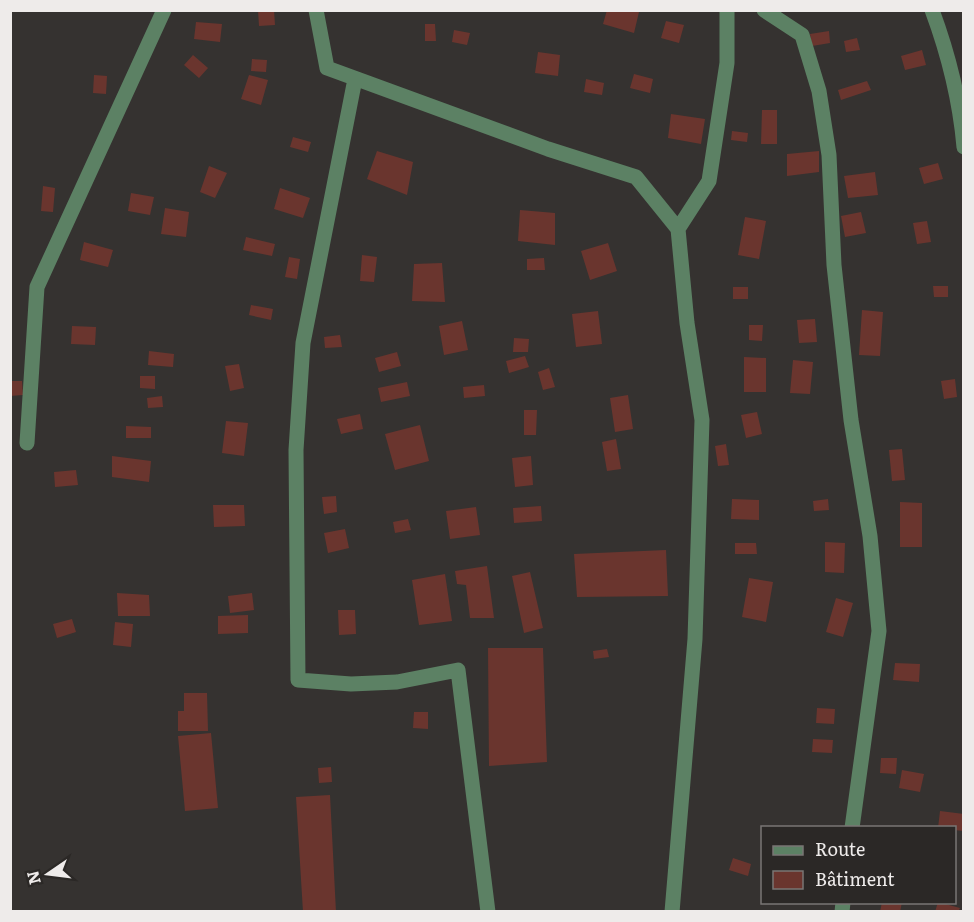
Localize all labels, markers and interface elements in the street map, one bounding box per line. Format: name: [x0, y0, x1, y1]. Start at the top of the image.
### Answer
legend: [761, 826, 956, 904]
text: Route: [815, 835, 865, 862]
north arrow: [18, 844, 78, 904]
text: Bâtiment: [815, 865, 895, 892]
text: N: [19, 868, 46, 887]

